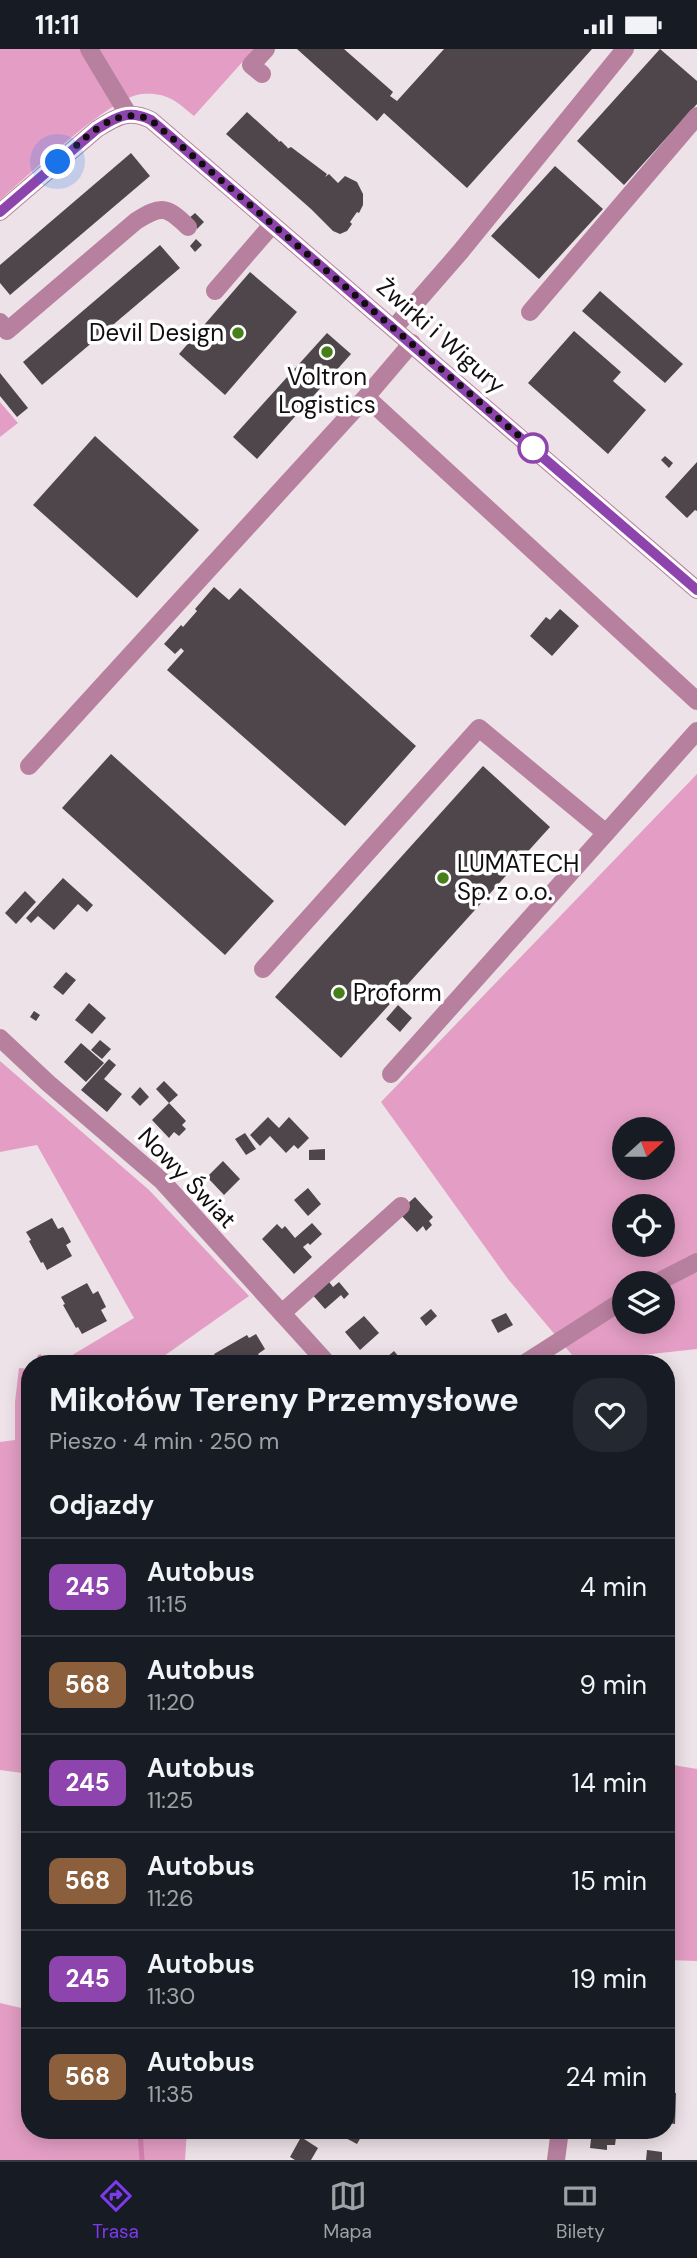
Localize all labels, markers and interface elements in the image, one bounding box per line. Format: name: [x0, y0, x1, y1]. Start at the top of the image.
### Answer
text: 11:11: [35, 8, 79, 42]
your location: [40, 144, 75, 179]
street label: Żwirki i Wigury: [371, 271, 512, 400]
place label: Devil Design: [89, 317, 224, 348]
marker: Devil Design: [230, 325, 246, 341]
marker: Voltron Logistics: [319, 344, 335, 360]
place label: Voltron Logistics: [278, 361, 376, 420]
unlabelled marker: [518, 433, 548, 463]
place label: LUMATECH Sp. z o.o.: [457, 848, 579, 907]
marker: LUMATECH Sp. z o.o.: [435, 870, 451, 886]
place label: Proform: [353, 977, 442, 1008]
marker: Proform: [331, 985, 347, 1001]
north arrow: [612, 1117, 676, 1179]
map controls: [612, 1117, 675, 1334]
street label: Nowy Świat: [132, 1121, 243, 1235]
button: locate: [612, 1194, 675, 1257]
button: layers: [612, 1271, 675, 1334]
text: Mikołów Tereny Przemysłowe: [49, 1378, 519, 1421]
button: heart: [573, 1378, 647, 1452]
text: Pieszo · 4 min · 250 m: [49, 1426, 279, 1456]
text: Odjazdy: [49, 1488, 154, 1522]
text: Autobus: [147, 1555, 255, 1589]
text: 4 min: [580, 1570, 647, 1604]
text: 245: [65, 1571, 110, 1602]
text: 11:15: [147, 1589, 187, 1619]
text: Autobus: [147, 1653, 255, 1687]
text: 9 min: [579, 1668, 647, 1702]
text: 568: [65, 1669, 110, 1700]
text: 11:20: [147, 1687, 195, 1717]
text: Autobus: [147, 1751, 255, 1785]
text: 14 min: [572, 1766, 647, 1800]
text: 245: [65, 1767, 110, 1798]
text: 11:25: [147, 1785, 193, 1815]
text: Autobus: [147, 1849, 255, 1883]
text: 15 min: [572, 1864, 647, 1898]
text: 568: [65, 1865, 110, 1896]
text: 11:26: [147, 1883, 194, 1913]
text: Autobus: [147, 1947, 255, 1981]
text: 19 min: [571, 1962, 647, 1996]
text: 245: [65, 1963, 110, 1994]
text: 11:30: [147, 1981, 195, 2011]
text: Autobus: [147, 2045, 255, 2079]
text: 24 min: [565, 2060, 647, 2094]
text: 568: [65, 2061, 110, 2092]
text: 11:35: [147, 2079, 194, 2109]
tab: Trasa: [92, 2177, 139, 2244]
tab: Mapa: [323, 2177, 372, 2244]
tab: Bilety: [556, 2177, 605, 2244]

